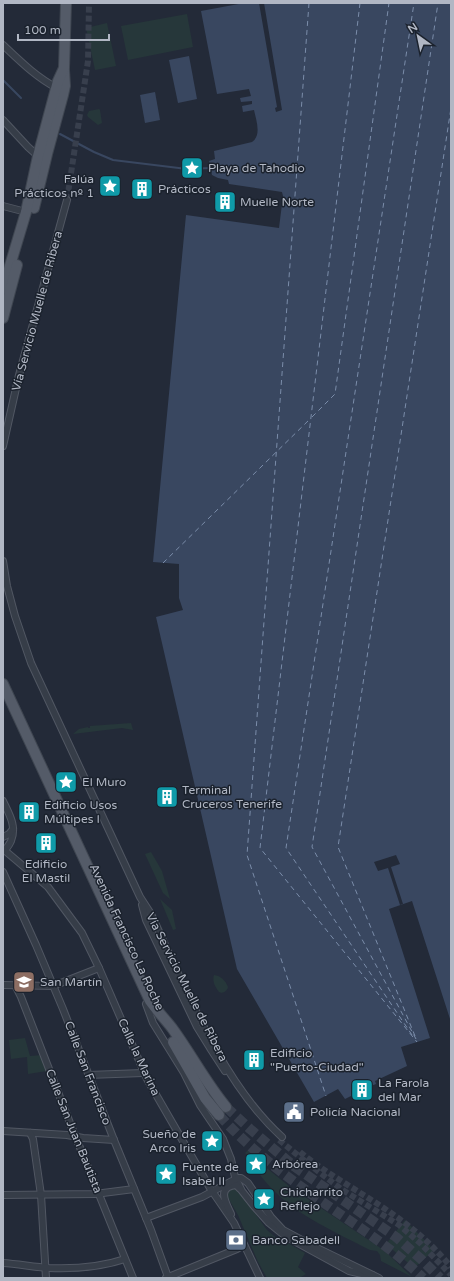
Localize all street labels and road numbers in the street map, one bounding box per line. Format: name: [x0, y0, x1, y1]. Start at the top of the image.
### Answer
street label: Vía Servicio Muelle de Ribera: [9, 229, 65, 393]
street label: Avenida Francisco La Roche: [87, 862, 167, 1013]
street label: Vía Servicio Muelle de Ribera: [143, 910, 231, 1064]
street label: Calle la Marina: [115, 1016, 163, 1098]
street label: Calle San Francisco: [62, 1019, 114, 1127]
street label: Calle San Juan Bautista: [43, 1067, 105, 1195]

